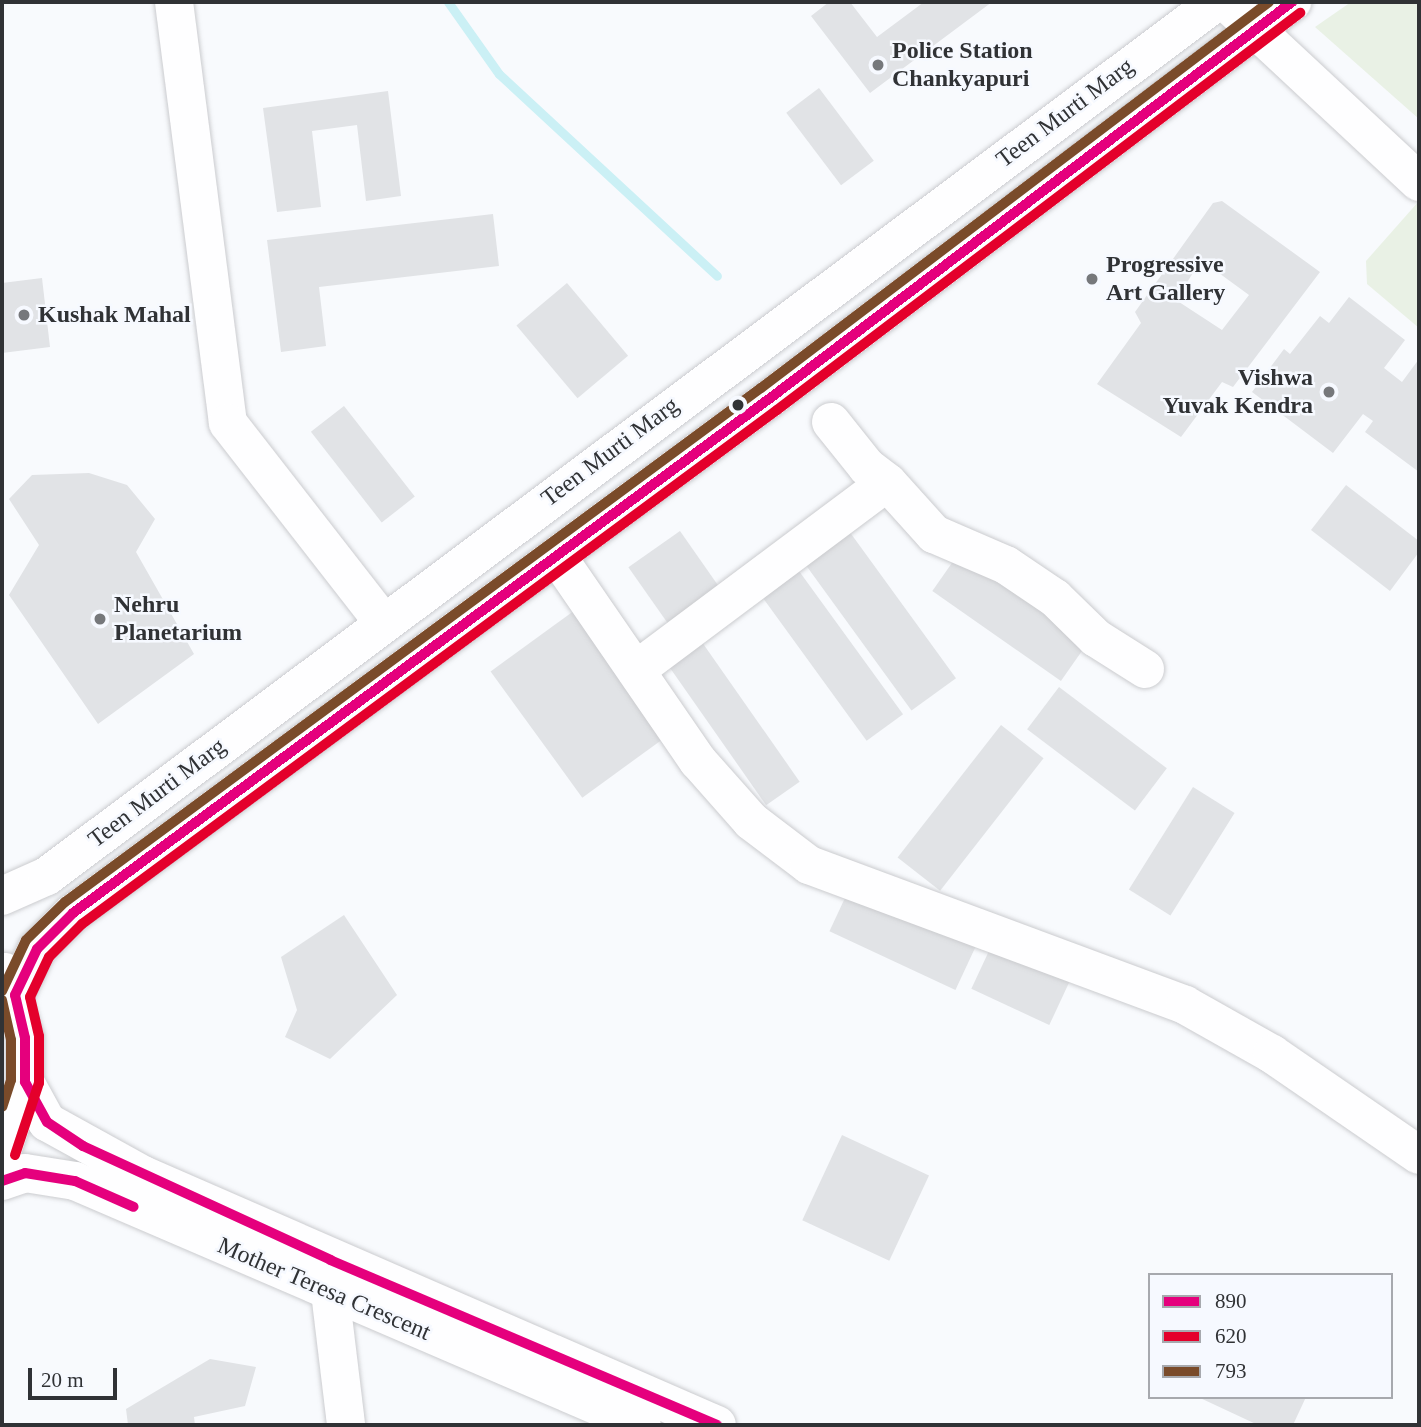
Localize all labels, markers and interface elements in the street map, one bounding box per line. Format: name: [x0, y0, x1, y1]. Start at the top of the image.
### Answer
place label: Police Station Chankyapuri: [892, 37, 1033, 93]
street label: Teen Murti Marg: [991, 52, 1139, 174]
marker: Police Station Chankyapuri: [870, 57, 886, 73]
place label: Progressive Art Gallery: [1106, 251, 1225, 307]
marker: Progressive Art Gallery: [1084, 271, 1100, 287]
place label: Kushak Mahal: [38, 301, 191, 329]
marker: Kushak Mahal: [16, 307, 32, 323]
place label: Vishwa Yuvak Kendra: [1163, 364, 1313, 420]
marker: Vishwa Yuvak Kendra: [1319, 382, 1339, 402]
street label: Teen Murti Marg: [536, 391, 684, 513]
unlabelled marker: [731, 398, 745, 412]
place label: Nehru Planetarium: [114, 591, 242, 647]
marker: Nehru Planetarium: [92, 611, 108, 627]
street label: Teen Murti Marg: [83, 732, 231, 854]
street label: Mother Teresa Crescent: [213, 1231, 435, 1347]
legend: [1148, 1273, 1393, 1399]
text: 890: [1215, 1289, 1247, 1313]
text: 620: [1215, 1324, 1247, 1348]
scale bar: [32, 1354, 121, 1398]
text: 793: [1215, 1359, 1247, 1383]
text: 20 m: [41, 1368, 84, 1392]

